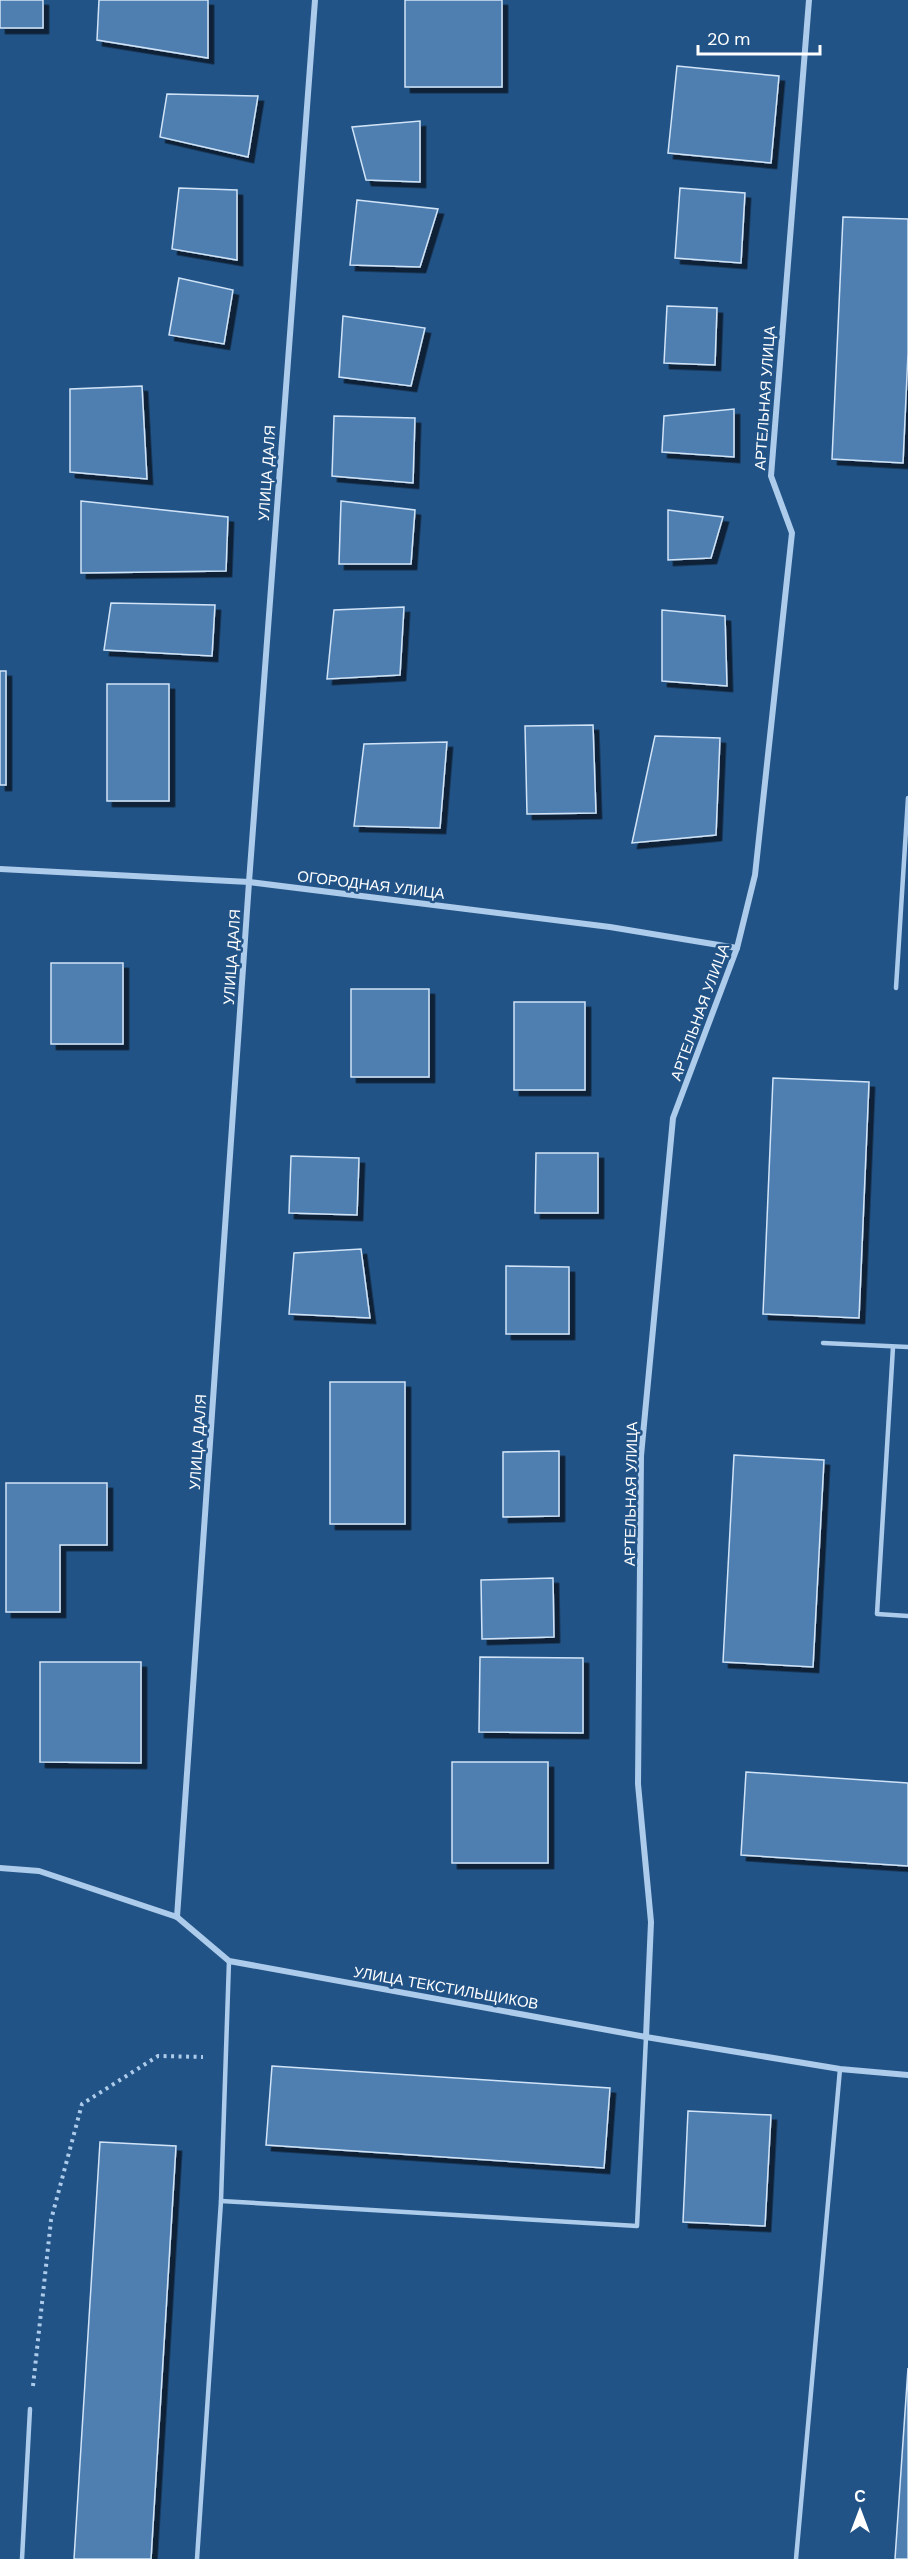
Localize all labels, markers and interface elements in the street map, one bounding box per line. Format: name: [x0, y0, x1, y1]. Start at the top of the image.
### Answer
scale bar: [698, 18, 820, 56]
text: 20 m: [707, 27, 750, 51]
street label: АРТЕЛЬНАЯ УЛИЦА: [750, 325, 780, 471]
street label: УЛИЦА ДАЛЯ: [254, 424, 280, 522]
street label: ОГОРОДНАЯ УЛИЦА: [296, 866, 446, 904]
street label: УЛИЦА ДАЛЯ: [219, 908, 245, 1006]
street label: АРТЕЛЬНАЯ УЛИЦА: [666, 941, 734, 1083]
street label: УЛИЦА ДАЛЯ: [185, 1393, 211, 1491]
street label: АРТЕЛЬНАЯ УЛИЦА: [620, 1422, 642, 1566]
street label: УЛИЦА ТЕКСТИЛЬЩИКОВ: [352, 1962, 540, 2014]
north arrow: [830, 2481, 890, 2541]
text: С: [854, 2486, 866, 2507]

